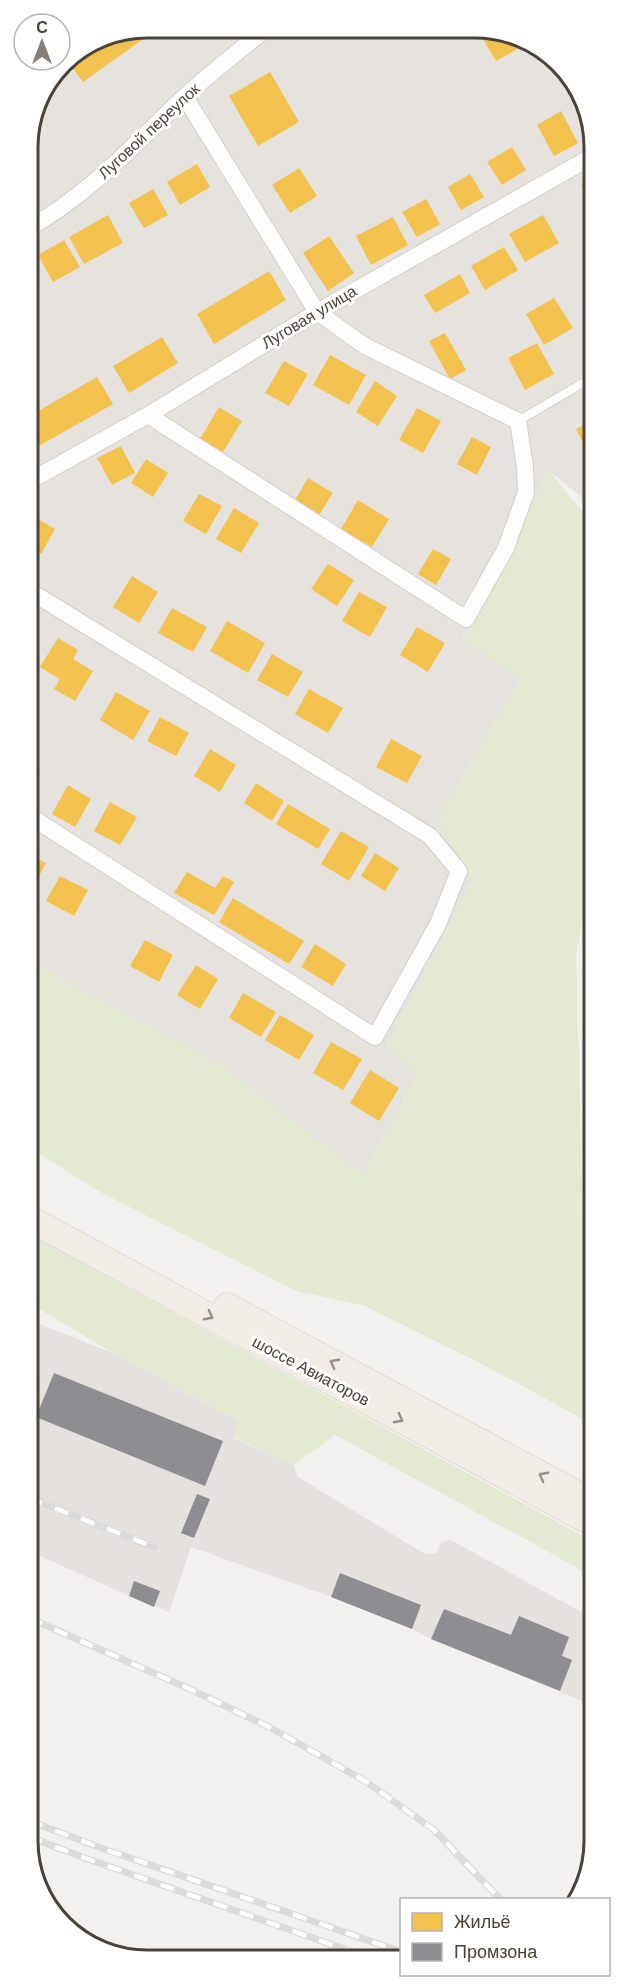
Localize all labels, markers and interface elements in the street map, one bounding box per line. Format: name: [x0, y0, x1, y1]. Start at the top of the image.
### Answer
north arrow: [12, 12, 72, 72]
text: С: [36, 17, 48, 38]
street label: Луговой переулок: [94, 78, 205, 184]
street label: Луговая улица: [258, 280, 360, 354]
one-way arrow: [203, 1309, 214, 1320]
street label: шоссе Авиаторов: [249, 1331, 373, 1411]
one-way arrow: [330, 1359, 341, 1370]
one-way arrow: [393, 1412, 404, 1423]
one-way arrow: [539, 1472, 549, 1483]
legend: [400, 1898, 610, 1976]
text: Жильё: [454, 1910, 511, 1934]
text: Промзона: [454, 1940, 538, 1964]

